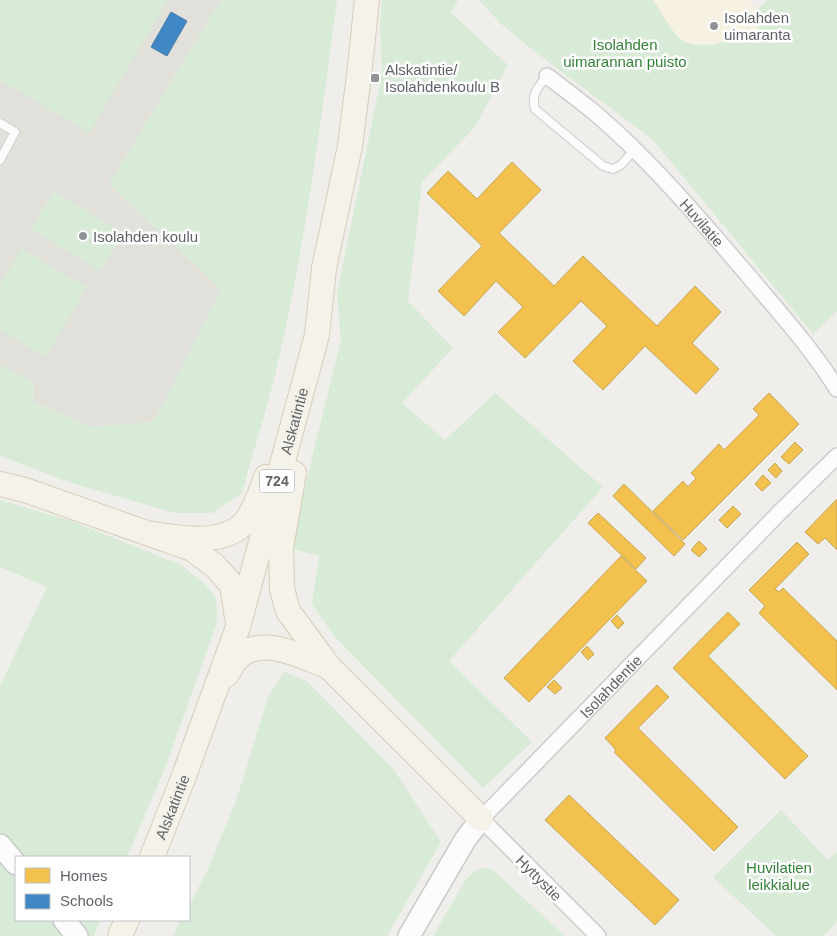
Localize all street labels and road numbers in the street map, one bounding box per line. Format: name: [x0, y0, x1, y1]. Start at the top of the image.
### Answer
street label: Huvilatie: [677, 195, 728, 250]
street label: Alskatintie: [277, 386, 311, 456]
road number: 724: [260, 470, 294, 492]
street label: Isolahdentie: [576, 651, 645, 721]
street label: Alskatintie: [151, 772, 192, 842]
street label: Hyttystie: [513, 852, 565, 904]

